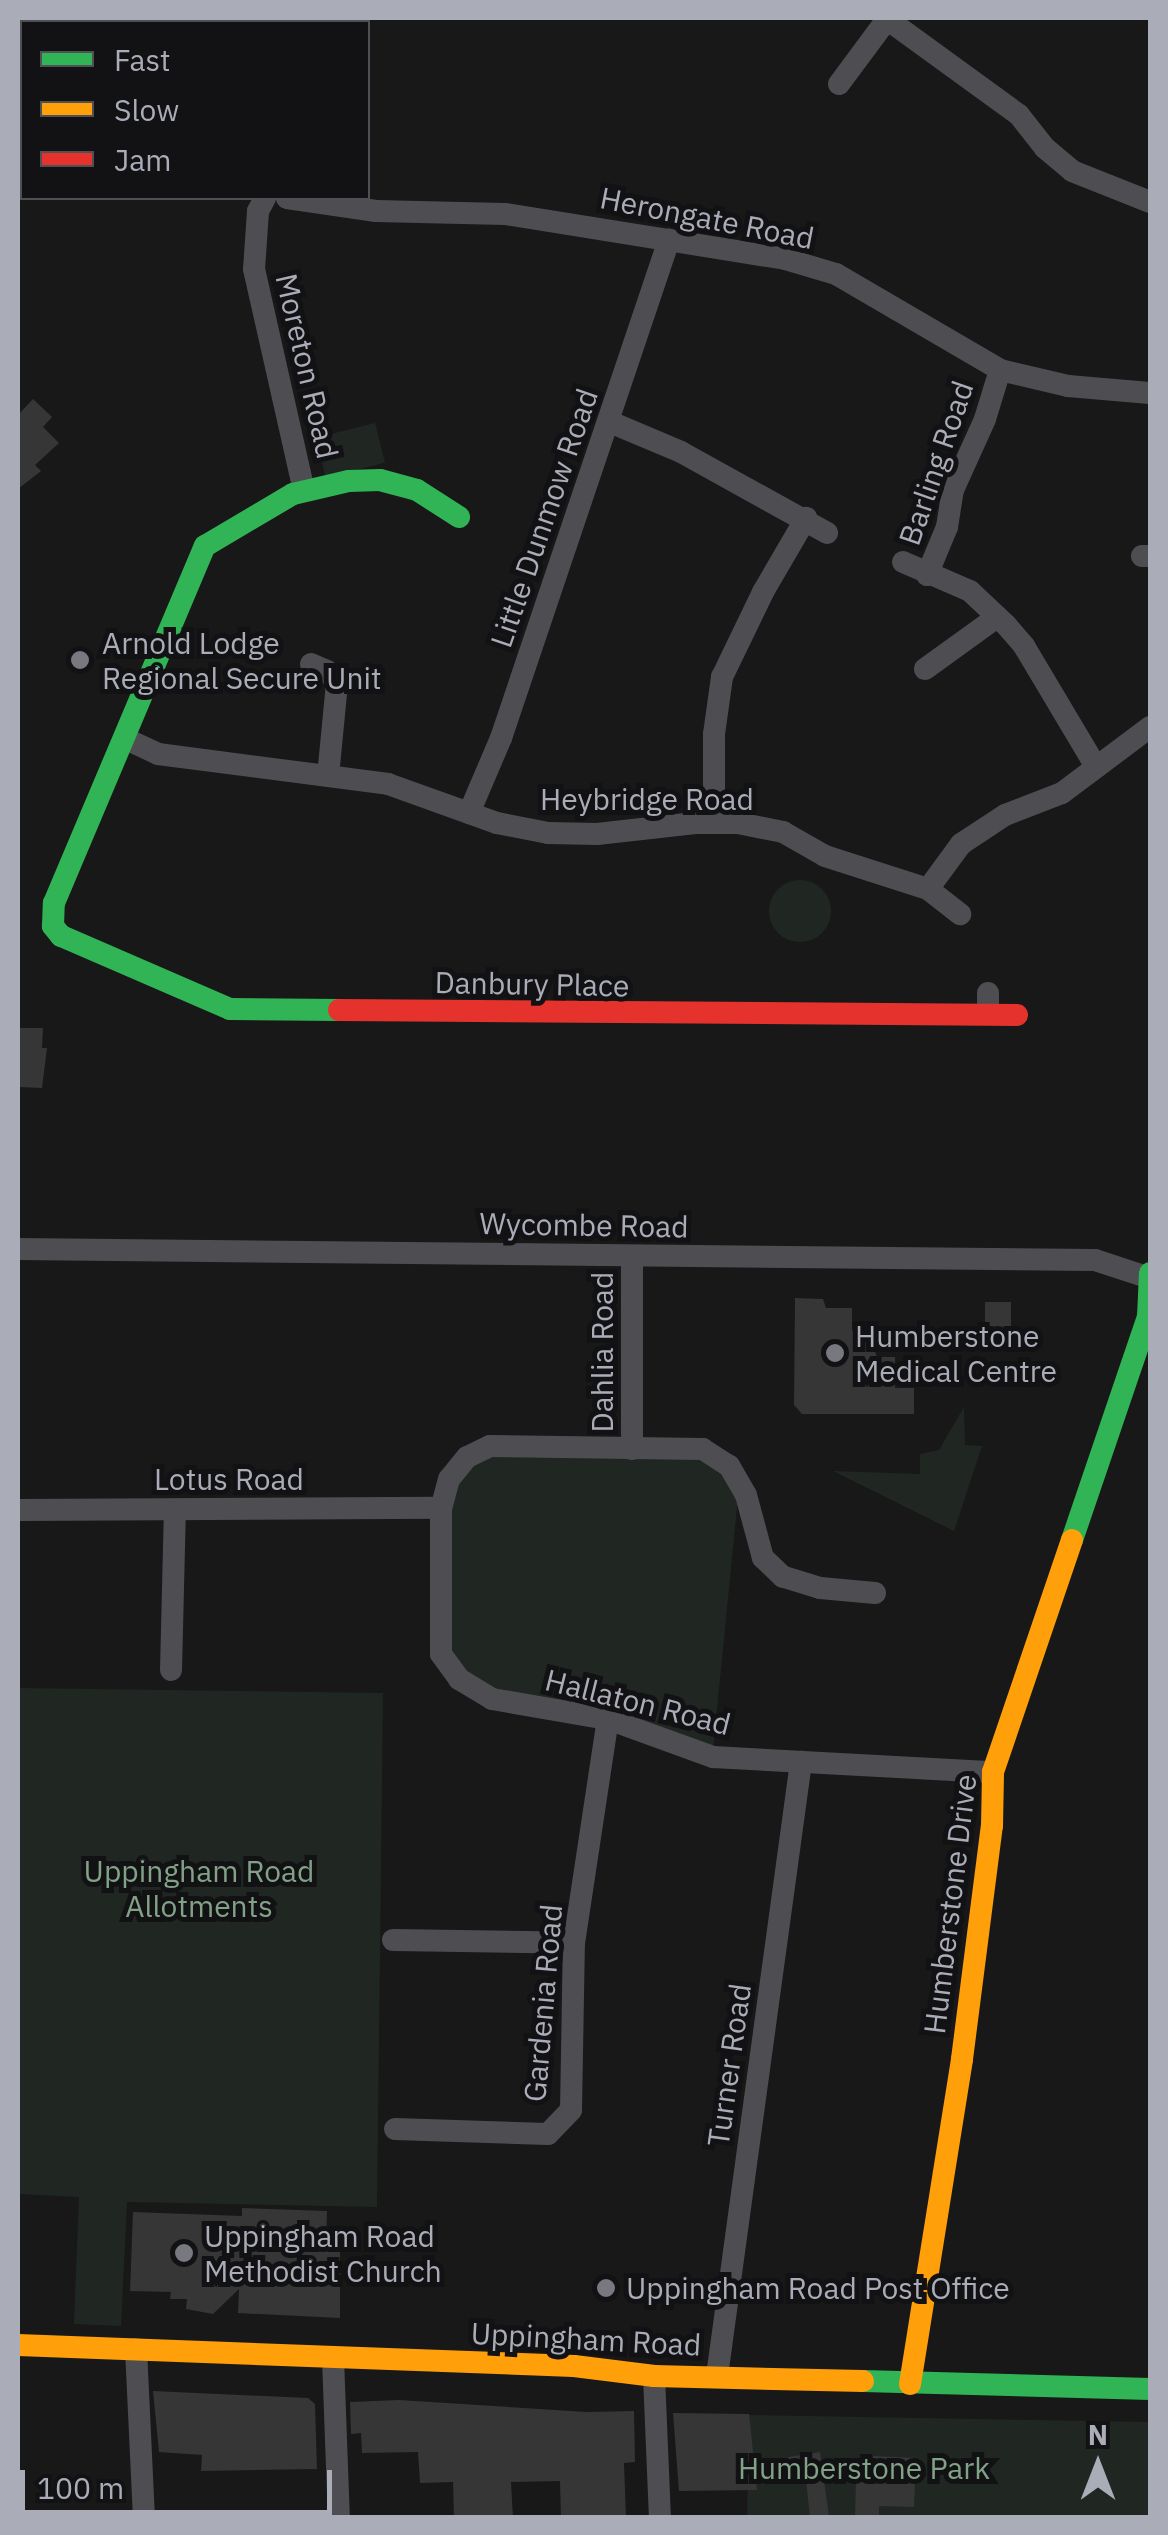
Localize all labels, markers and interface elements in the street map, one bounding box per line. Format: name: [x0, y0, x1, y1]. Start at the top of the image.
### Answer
legend: [20, 20, 370, 200]
text: Fast: [114, 40, 171, 79]
text: Slow: [114, 90, 179, 129]
text: Jam: [114, 140, 172, 179]
street label: Herongate Road: [597, 180, 817, 256]
street label: Moreton Road: [268, 270, 346, 462]
street label: Barling Road: [891, 376, 981, 550]
street label: Little Dunmow Road: [483, 384, 605, 652]
place label: Arnold Lodge Regional Secure Unit: [102, 625, 382, 696]
marker: Arnold Lodge Regional Secure Unit: [67, 647, 93, 673]
street label: Heybridge Road: [540, 781, 754, 817]
street label: Danbury Place: [434, 964, 630, 1004]
street label: Wycombe Road: [479, 1205, 689, 1245]
street label: Dahlia Road: [584, 1272, 620, 1432]
place label: Humberstone Medical Centre: [855, 1318, 1057, 1388]
marker: Humberstone Medical Centre: [824, 1342, 846, 1364]
street label: Lotus Road: [154, 1461, 304, 1497]
street label: Hallaton Road: [542, 1662, 734, 1742]
street label: Humberstone Drive: [916, 1772, 984, 2036]
park label: Uppingham Road Allotments: [84, 1853, 314, 1924]
street label: Gardenia Road: [516, 1903, 570, 2103]
street label: Turner Road: [700, 1981, 758, 2149]
place label: Uppingham Road Methodist Church: [204, 2218, 442, 2288]
marker: Uppingham Road Methodist Church: [173, 2242, 195, 2264]
place label: Uppingham Road Post Office: [626, 2270, 1010, 2306]
marker: Uppingham Road Post Office: [595, 2277, 617, 2299]
street label: Uppingham Road: [470, 2315, 702, 2363]
north arrow: [1048, 2415, 1148, 2515]
text: N: [1088, 2416, 1108, 2453]
scale bar: [25, 2450, 338, 2512]
park label: Humberstone Park: [738, 2450, 990, 2486]
text: 100 m: [37, 2468, 124, 2507]

